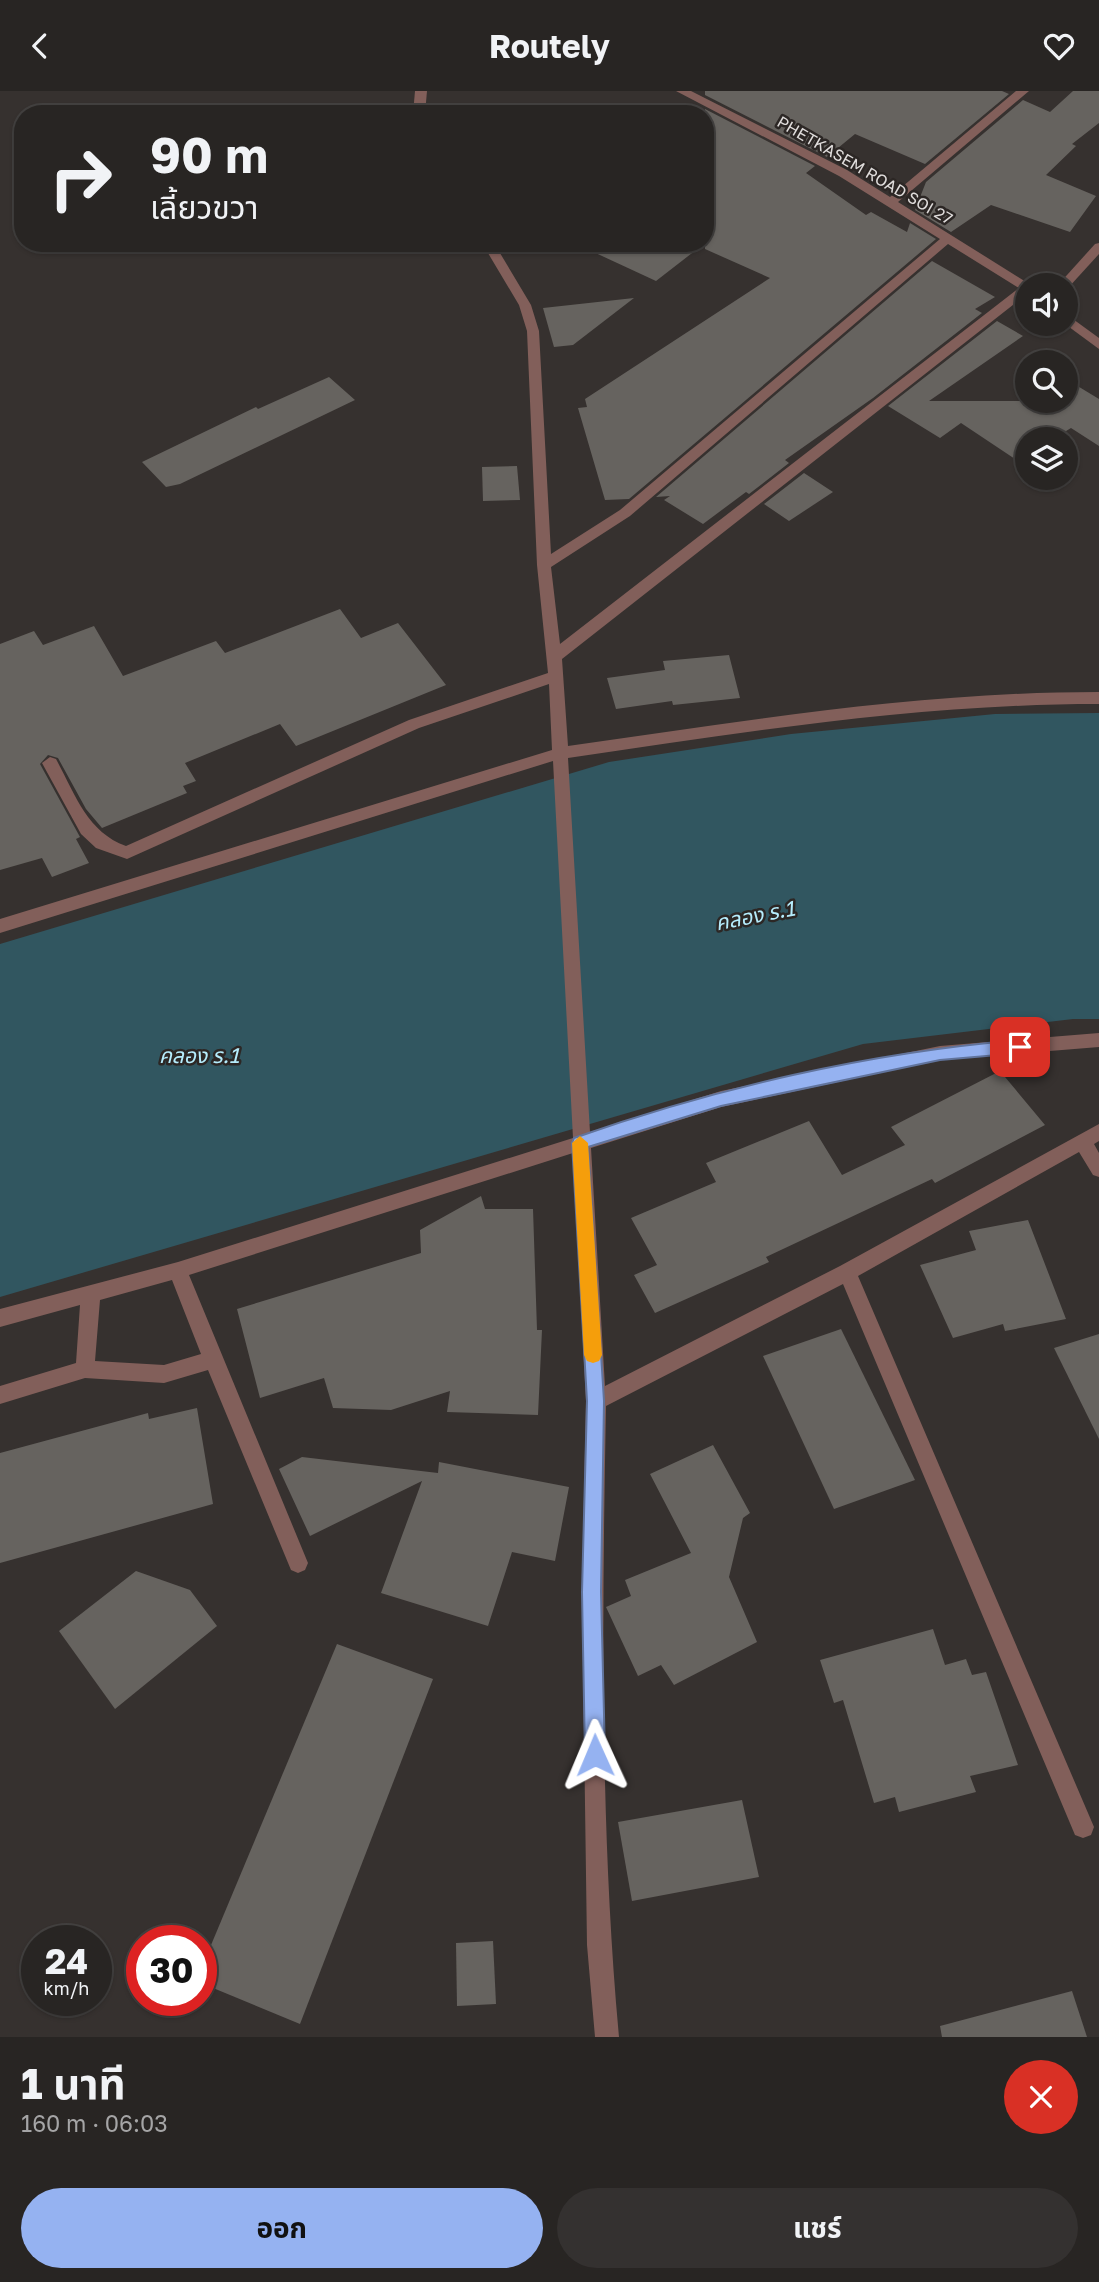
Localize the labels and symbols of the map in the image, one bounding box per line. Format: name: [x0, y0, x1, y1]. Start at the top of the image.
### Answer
street label: PHETKASEM ROAD SOI 27: [774, 111, 956, 229]
water label: คลอง ร.1: [713, 894, 797, 935]
pin: [990, 1017, 1050, 1077]
water label: คลอง ร.1: [159, 1042, 240, 1068]
position arrow: [558, 1718, 632, 1792]
speed limit sign: 30: [126, 1925, 217, 2016]

